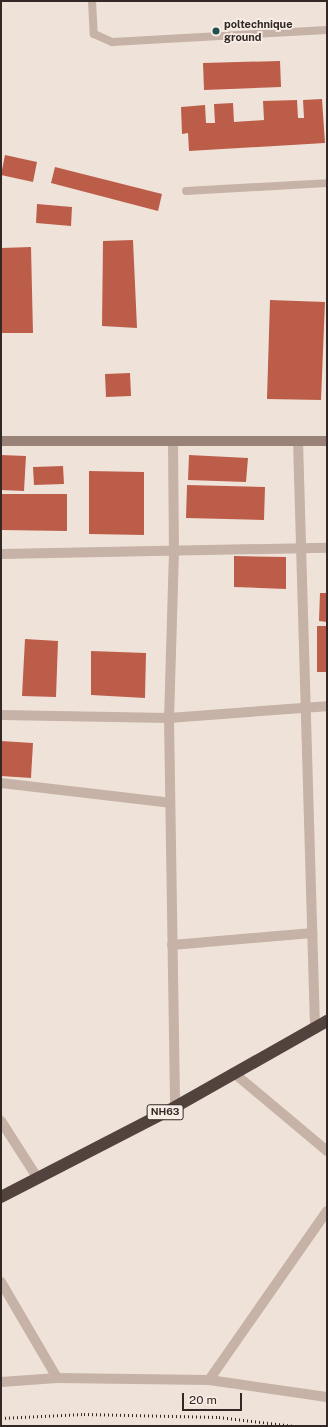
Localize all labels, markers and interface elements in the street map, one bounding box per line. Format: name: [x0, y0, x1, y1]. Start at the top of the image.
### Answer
place label: poltechnique ground: [224, 18, 292, 44]
marker: poltechnique ground: [211, 26, 221, 36]
road number: NH63: [146, 1104, 184, 1120]
scale bar: [184, 1385, 244, 1411]
text: 20 m: [189, 1393, 217, 1407]

